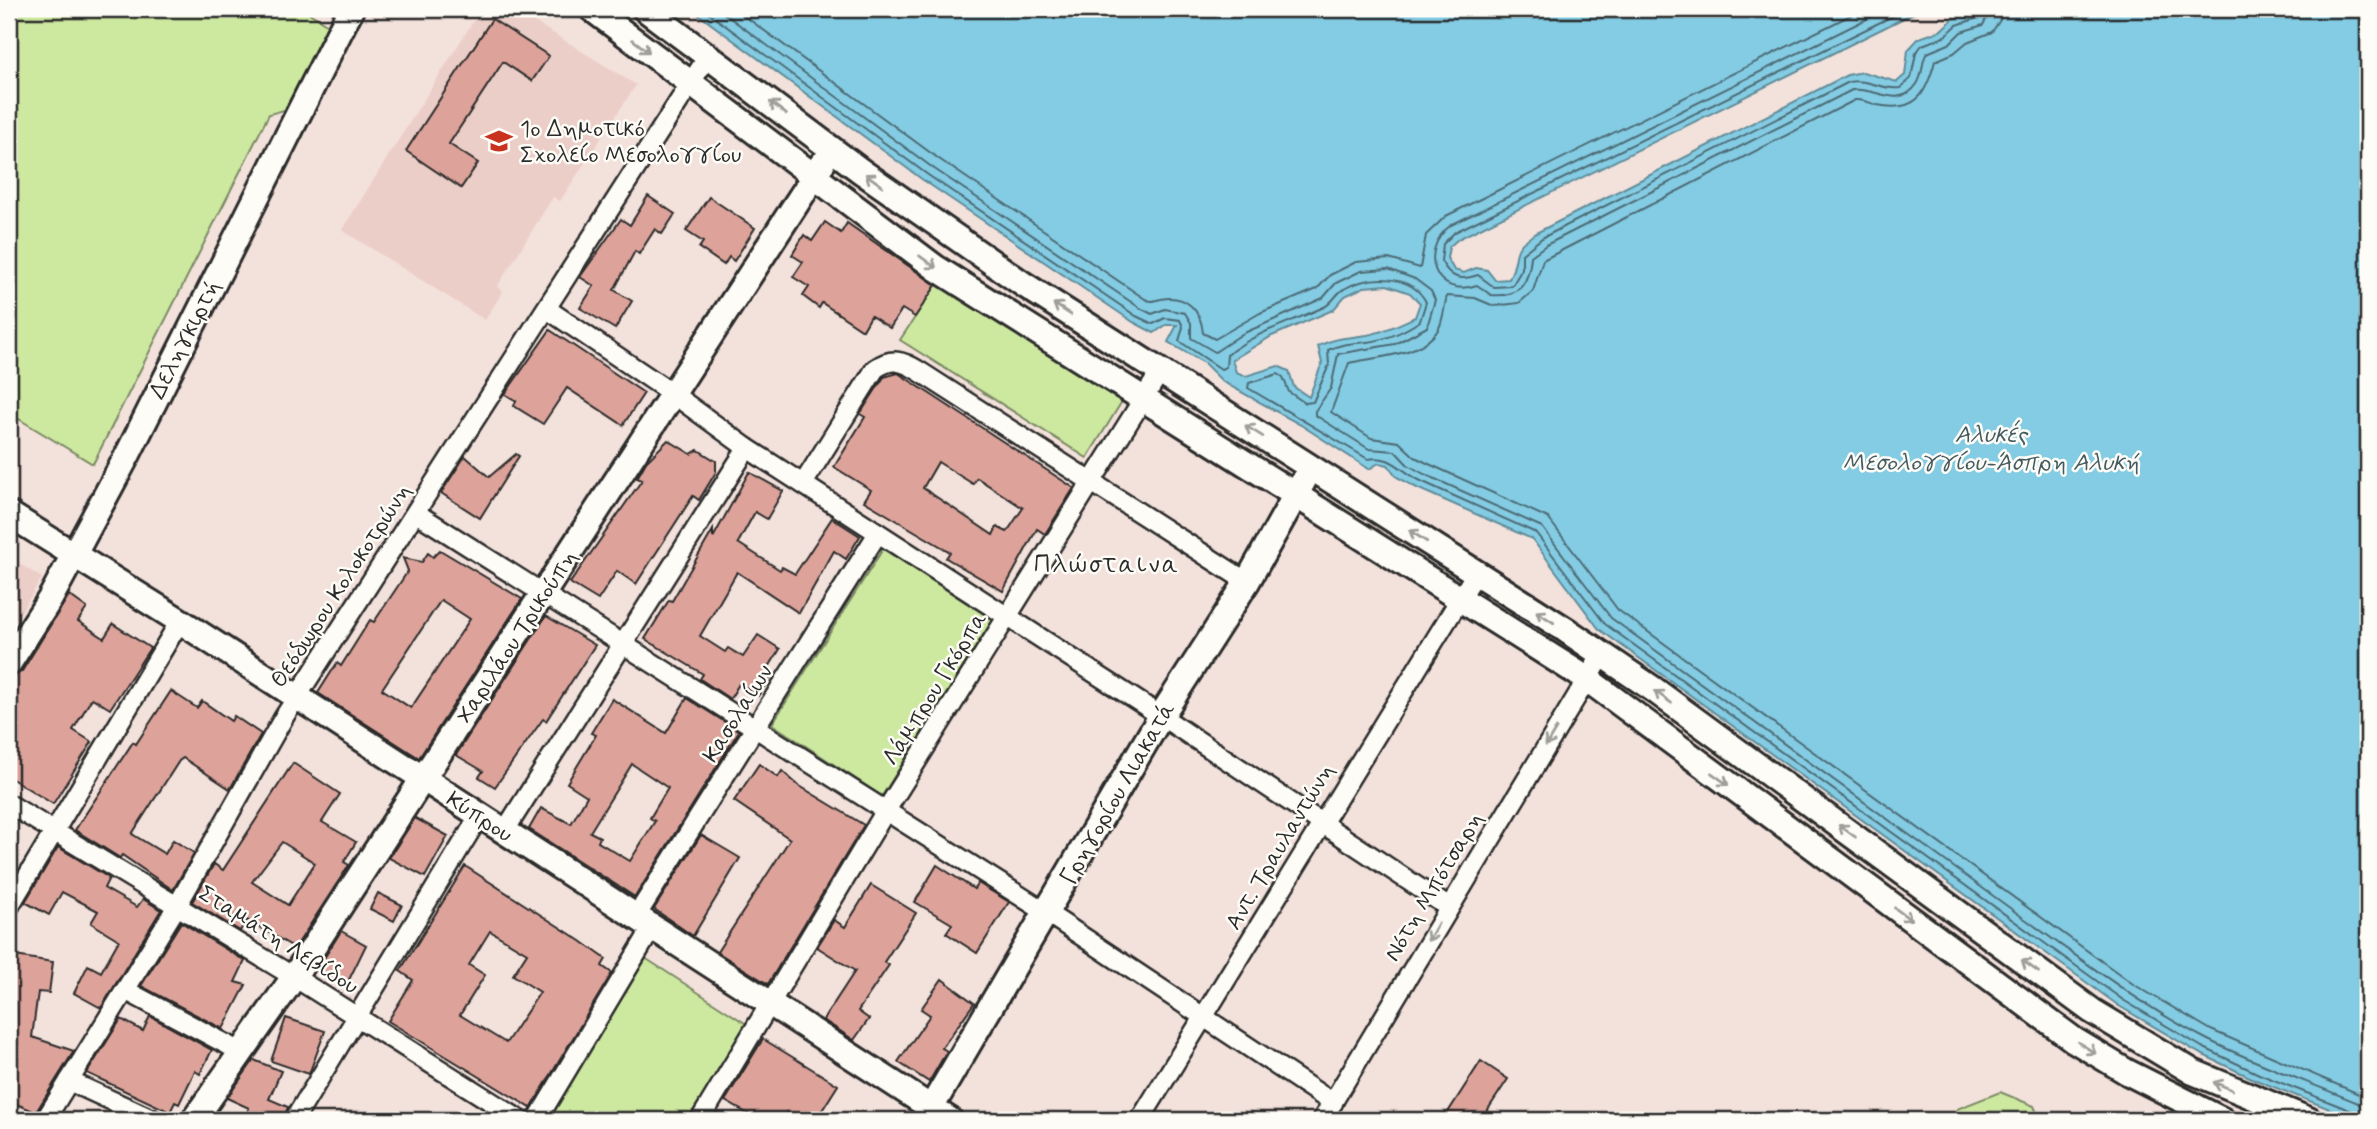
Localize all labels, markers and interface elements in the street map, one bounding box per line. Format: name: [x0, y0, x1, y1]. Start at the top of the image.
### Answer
one-way arrow: [632, 39, 650, 54]
one-way arrow: [768, 101, 787, 116]
place label: 1ο Δημοτικό Σχολείο Μεσολογγίου: [520, 115, 741, 171]
school or university icon: 1ο Δημοτικό Σχολείο Μεσολογγίου: [484, 126, 514, 156]
one-way arrow: [865, 173, 884, 187]
one-way arrow: [918, 254, 936, 269]
street label: Δεληγκιρτή: [143, 275, 229, 404]
one-way arrow: [1052, 301, 1072, 315]
water label: Αλυκές Μεσολογγίου-Άσπρη Αλυκή: [1842, 419, 2140, 479]
one-way arrow: [1244, 423, 1264, 437]
street label: Θεόδωρου Κολοκοτρώνη: [264, 478, 419, 694]
one-way arrow: [1409, 529, 1429, 543]
street label: Χαριλάου Τρικούπη: [450, 544, 585, 730]
district label: Πλώσταινα: [1034, 548, 1180, 582]
street label: Λάμπρου Γκόρπα: [876, 607, 995, 771]
one-way arrow: [1536, 610, 1555, 624]
street label: Κασολαίων: [697, 659, 781, 769]
one-way arrow: [1654, 690, 1673, 704]
street label: Γρηγορίου Λιακατά: [1054, 698, 1183, 890]
one-way arrow: [1544, 727, 1558, 747]
street label: Αντ. Τραυλαντώνη: [1219, 758, 1342, 936]
one-way arrow: [1710, 771, 1729, 786]
street label: Κύπρου: [440, 785, 518, 850]
street label: Νότη Μπότσαρη: [1378, 807, 1491, 967]
one-way arrow: [1838, 823, 1857, 838]
street label: Σταμάτη Λεβίδου: [192, 879, 364, 1002]
one-way arrow: [1893, 907, 1912, 921]
one-way arrow: [1426, 921, 1440, 941]
one-way arrow: [2021, 959, 2040, 973]
one-way arrow: [2076, 1041, 2096, 1055]
one-way arrow: [2213, 1078, 2234, 1091]

